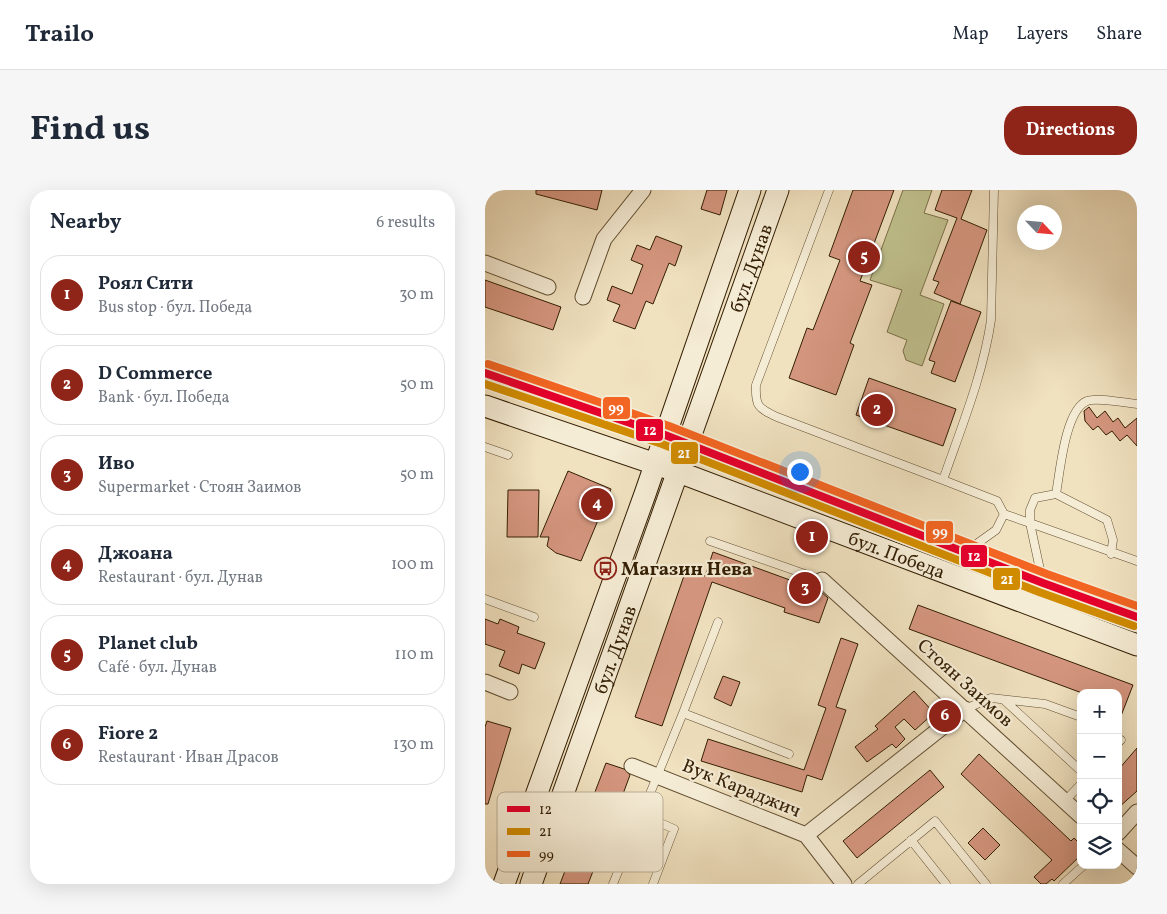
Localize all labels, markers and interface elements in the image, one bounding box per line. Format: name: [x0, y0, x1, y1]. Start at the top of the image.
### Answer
text: Trailo: [25, 18, 94, 52]
text: Map: [952, 22, 988, 47]
text: Layers: [1016, 22, 1068, 47]
text: Share: [1096, 22, 1142, 47]
text: Find us: [30, 106, 150, 154]
button: Directions: [1004, 106, 1137, 155]
north arrow: [1017, 205, 1062, 250]
text: Nearby: [50, 208, 121, 237]
text: 6 results: [376, 212, 435, 234]
street label: бул. Дунав: [724, 221, 780, 316]
pin: 5: [848, 238, 880, 276]
text: Роял Сити: [98, 271, 193, 297]
text: 1: [64, 284, 70, 306]
text: 30 m: [399, 284, 434, 306]
text: Bus stop · бул. Победа: [98, 297, 252, 319]
text: D Commerce: [98, 361, 213, 387]
text: 2: [63, 374, 71, 396]
text: 50 m: [400, 374, 434, 396]
text: Bank · бул. Победа: [98, 387, 229, 409]
pin: 2: [861, 391, 893, 429]
line badge: 99: [602, 396, 631, 420]
text: 99: [608, 400, 624, 419]
line badge: 12: [635, 418, 664, 442]
text: 12: [644, 422, 656, 441]
line badge: 21: [670, 441, 699, 465]
text: 21: [678, 445, 690, 464]
text: Иво: [98, 451, 135, 477]
your location: [787, 459, 813, 485]
text: 3: [63, 464, 71, 486]
text: 50 m: [400, 464, 434, 486]
text: Supermarket · Стоян Заимов: [98, 477, 301, 499]
pin: 4: [581, 485, 613, 523]
pin: 1: [796, 518, 828, 556]
line badge: 99: [925, 520, 954, 544]
text: 99: [932, 524, 948, 543]
street label: бул. Победа: [844, 526, 949, 586]
text: Джоана: [98, 541, 173, 567]
line badge: 12: [960, 544, 988, 568]
text: 12: [968, 548, 980, 567]
text: 4: [62, 554, 72, 576]
text: 100 m: [391, 554, 434, 576]
bus stop icon: Магазин Нева: [593, 556, 617, 580]
place label: Магазин Нева: [621, 557, 752, 583]
text: Restaurant · бул. Дунав: [98, 567, 263, 589]
line badge: 21: [992, 567, 1021, 591]
pin: 3: [789, 569, 821, 607]
text: 21: [1001, 571, 1013, 590]
street label: бул. Дунав: [589, 602, 644, 698]
text: Planet club: [98, 631, 198, 657]
street label: Стоян Заимов: [911, 633, 1018, 734]
text: 5: [63, 644, 71, 666]
text: 110 m: [395, 644, 434, 666]
text: Café · бул. Дунав: [98, 657, 217, 679]
map controls: [1077, 689, 1122, 869]
button: +: [1077, 689, 1122, 734]
pin: 6: [929, 697, 961, 735]
text: Fiore 2: [98, 721, 158, 747]
text: 6: [63, 734, 71, 756]
text: 130 m: [393, 734, 434, 756]
button: −: [1077, 734, 1122, 779]
text: Restaurant · Иван Драсов: [98, 747, 279, 769]
street label: Вук Караджич: [678, 753, 804, 824]
button: locate: [1077, 779, 1122, 824]
legend: [497, 792, 663, 872]
text: 12: [539, 801, 552, 820]
text: 21: [539, 823, 552, 842]
button: layers: [1077, 824, 1122, 869]
text: 99: [539, 846, 554, 865]

